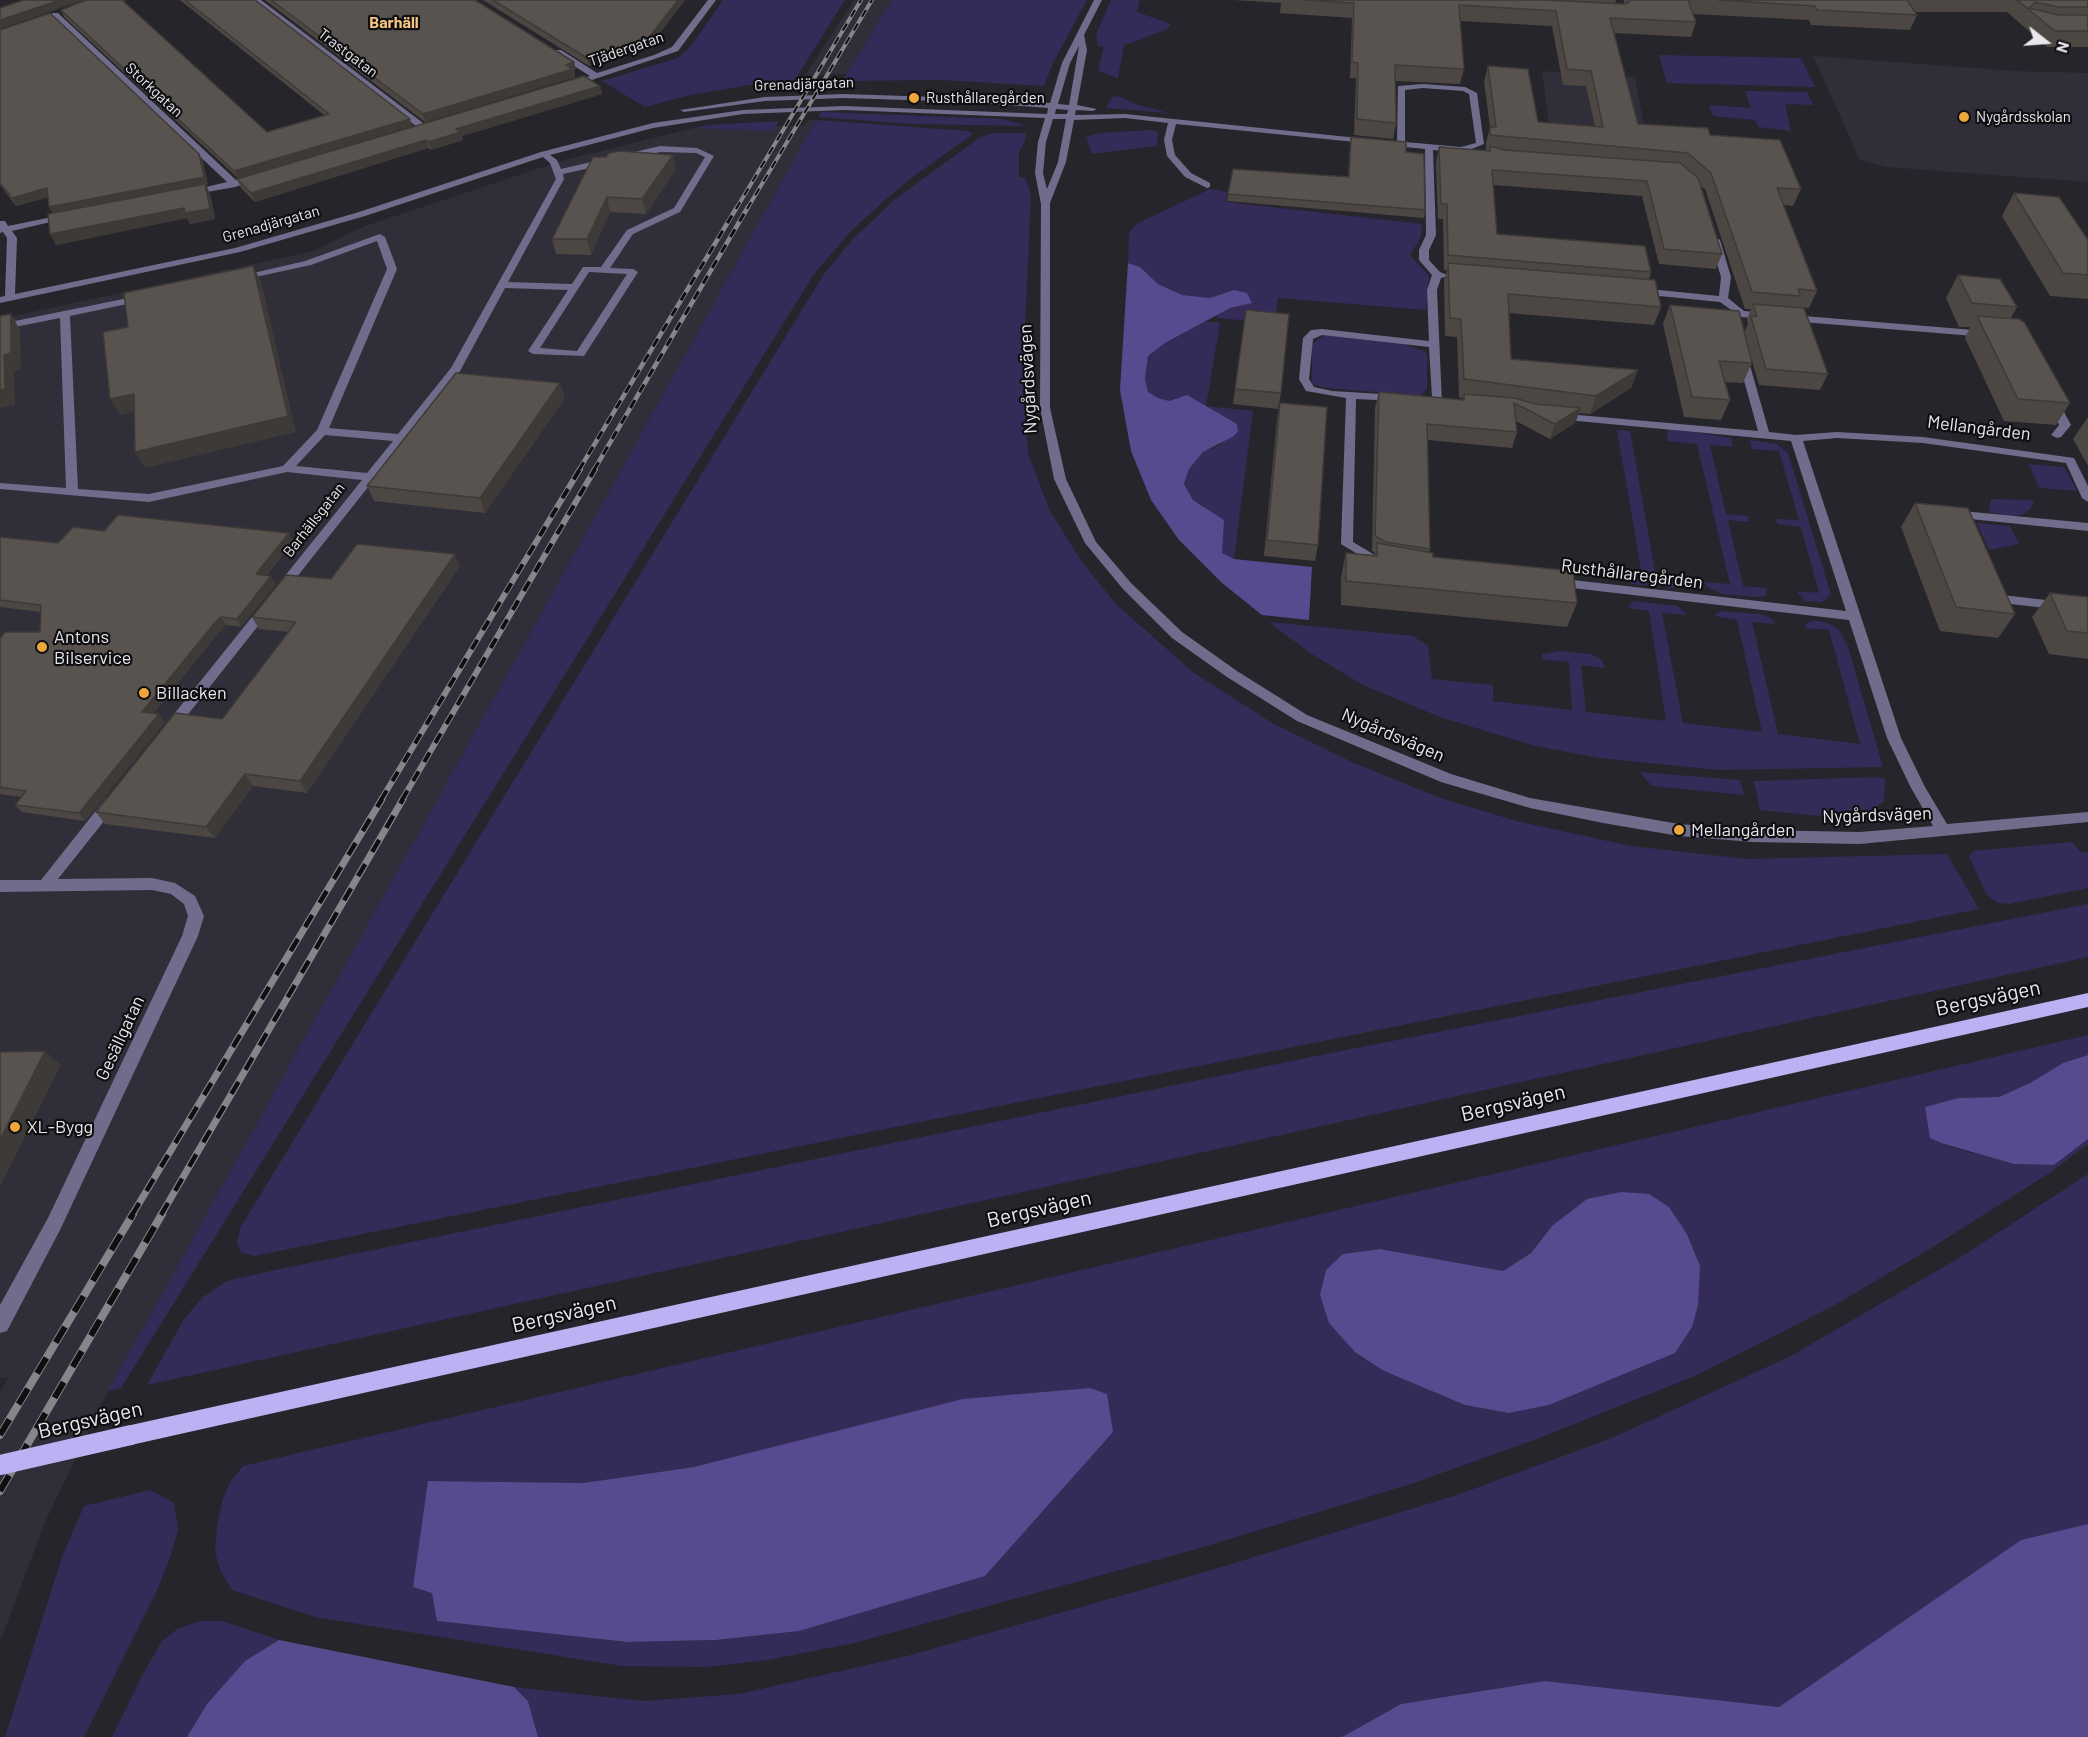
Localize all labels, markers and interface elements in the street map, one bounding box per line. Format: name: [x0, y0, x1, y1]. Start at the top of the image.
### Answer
north arrow: [2016, 12, 2076, 72]
district label: Barhäll: [369, 13, 419, 33]
street label: Trastgatan: [315, 25, 381, 81]
street label: Tjädergatan: [586, 28, 666, 70]
text: N: [2053, 40, 2074, 55]
street label: Storkgatan: [122, 59, 186, 121]
street label: Grenadjärgatan: [754, 73, 854, 95]
place label: Rusthållaregården: [926, 89, 1045, 107]
marker: Rusthållaregården: [907, 91, 921, 105]
place label: Nygårdsskolan: [1976, 108, 2071, 126]
marker: Nygårdsskolan: [1957, 110, 1971, 124]
street label: Grenadjärgatan: [220, 202, 322, 246]
street label: Nygårdsvägen: [1014, 324, 1042, 434]
street label: Mellangården: [1926, 411, 2032, 445]
street label: Barhällsgatan: [279, 479, 349, 561]
street label: Rusthållaregården: [1560, 555, 1704, 593]
place label: Antons Bilservice: [54, 626, 131, 668]
marker: Antons Bilservice: [35, 640, 49, 654]
place label: Billacken: [156, 682, 227, 704]
marker: Billacken: [137, 686, 151, 700]
street label: Nygårdsvägen: [1338, 704, 1448, 766]
street label: Nygårdsvägen: [1822, 802, 1932, 828]
place label: Mellangården: [1691, 819, 1795, 841]
marker: Mellangården: [1672, 823, 1686, 837]
street label: Bergsvägen: [1933, 975, 2043, 1021]
street label: Gesällgatan: [91, 992, 149, 1084]
street label: Bergsvägen: [1458, 1079, 1568, 1127]
place label: XL-Bygg: [27, 1116, 93, 1138]
marker: XL-Bygg: [8, 1120, 22, 1134]
street label: Bergsvägen: [984, 1185, 1094, 1233]
street label: Bergsvägen: [509, 1290, 619, 1338]
street label: Bergsvägen: [35, 1396, 145, 1444]

